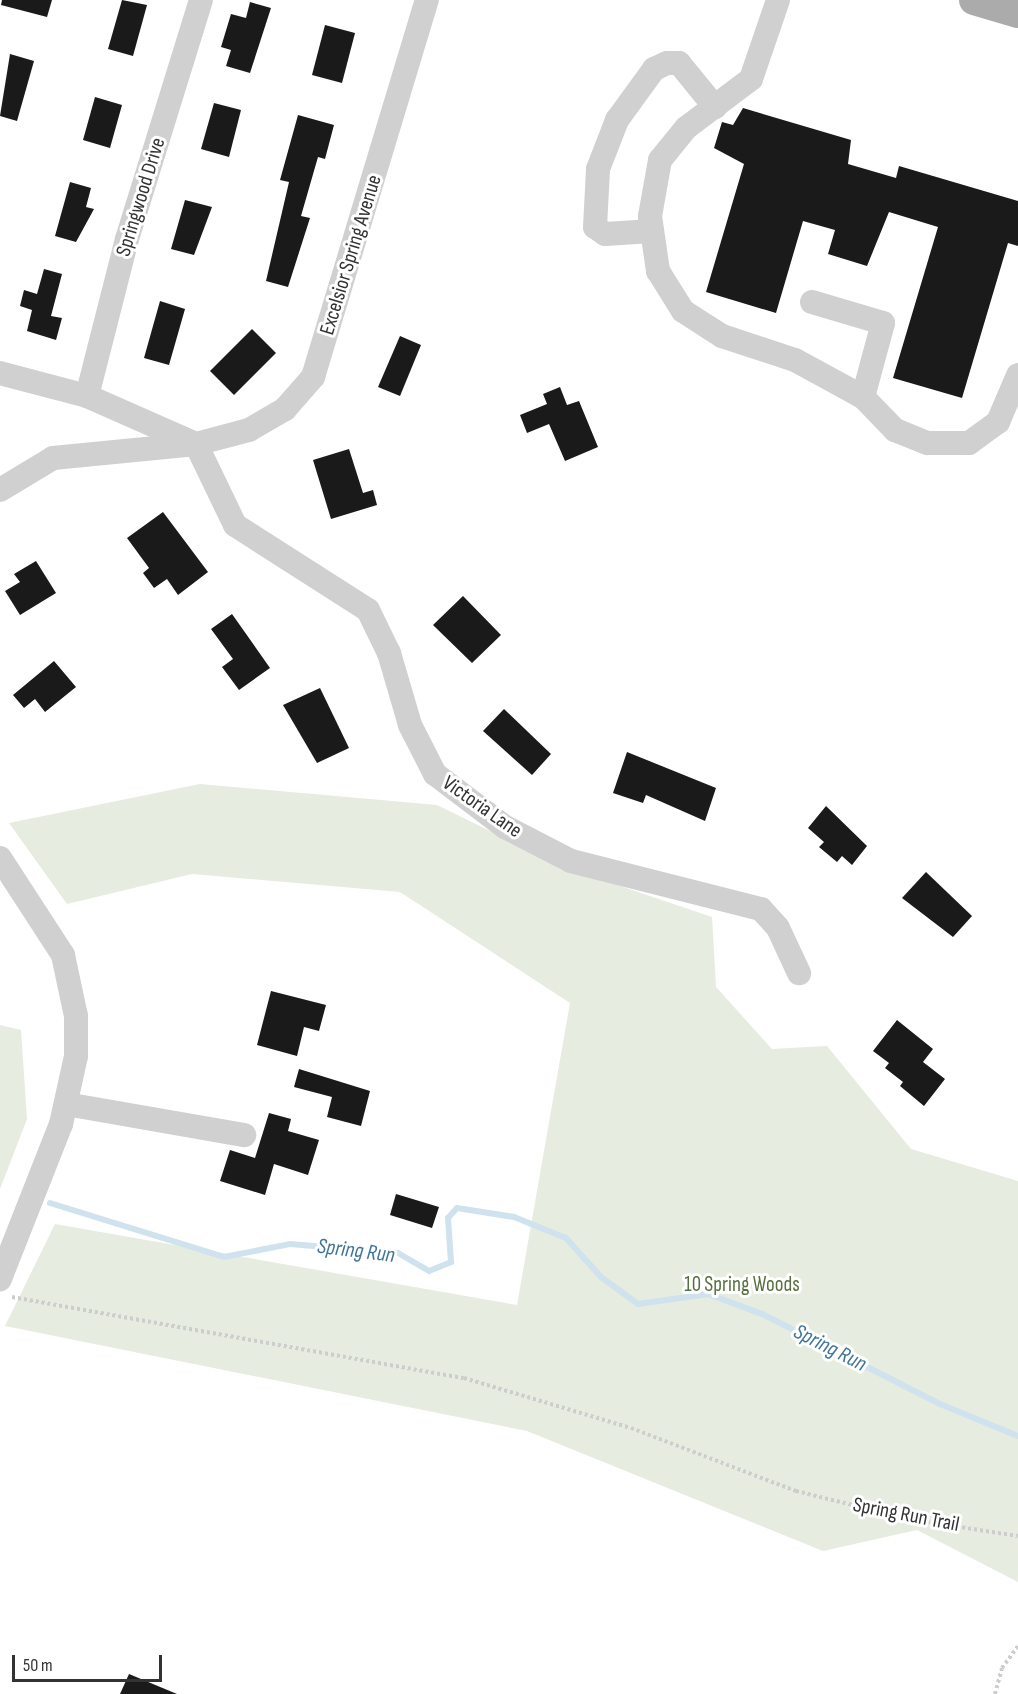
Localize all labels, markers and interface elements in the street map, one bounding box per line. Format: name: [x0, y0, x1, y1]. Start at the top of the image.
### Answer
street label: Springwood Drive: [111, 135, 171, 259]
street label: Excelsior Spring Avenue: [315, 172, 387, 338]
street label: Victoria Lane: [437, 771, 527, 843]
water label: Spring Run: [316, 1233, 396, 1269]
park label: 10 Spring Woods: [684, 1272, 800, 1298]
water label: Spring Run: [789, 1319, 871, 1377]
street label: Spring Run Trail: [851, 1492, 961, 1538]
scale bar: [15, 1643, 165, 1681]
text: 50 m: [23, 1655, 53, 1676]

